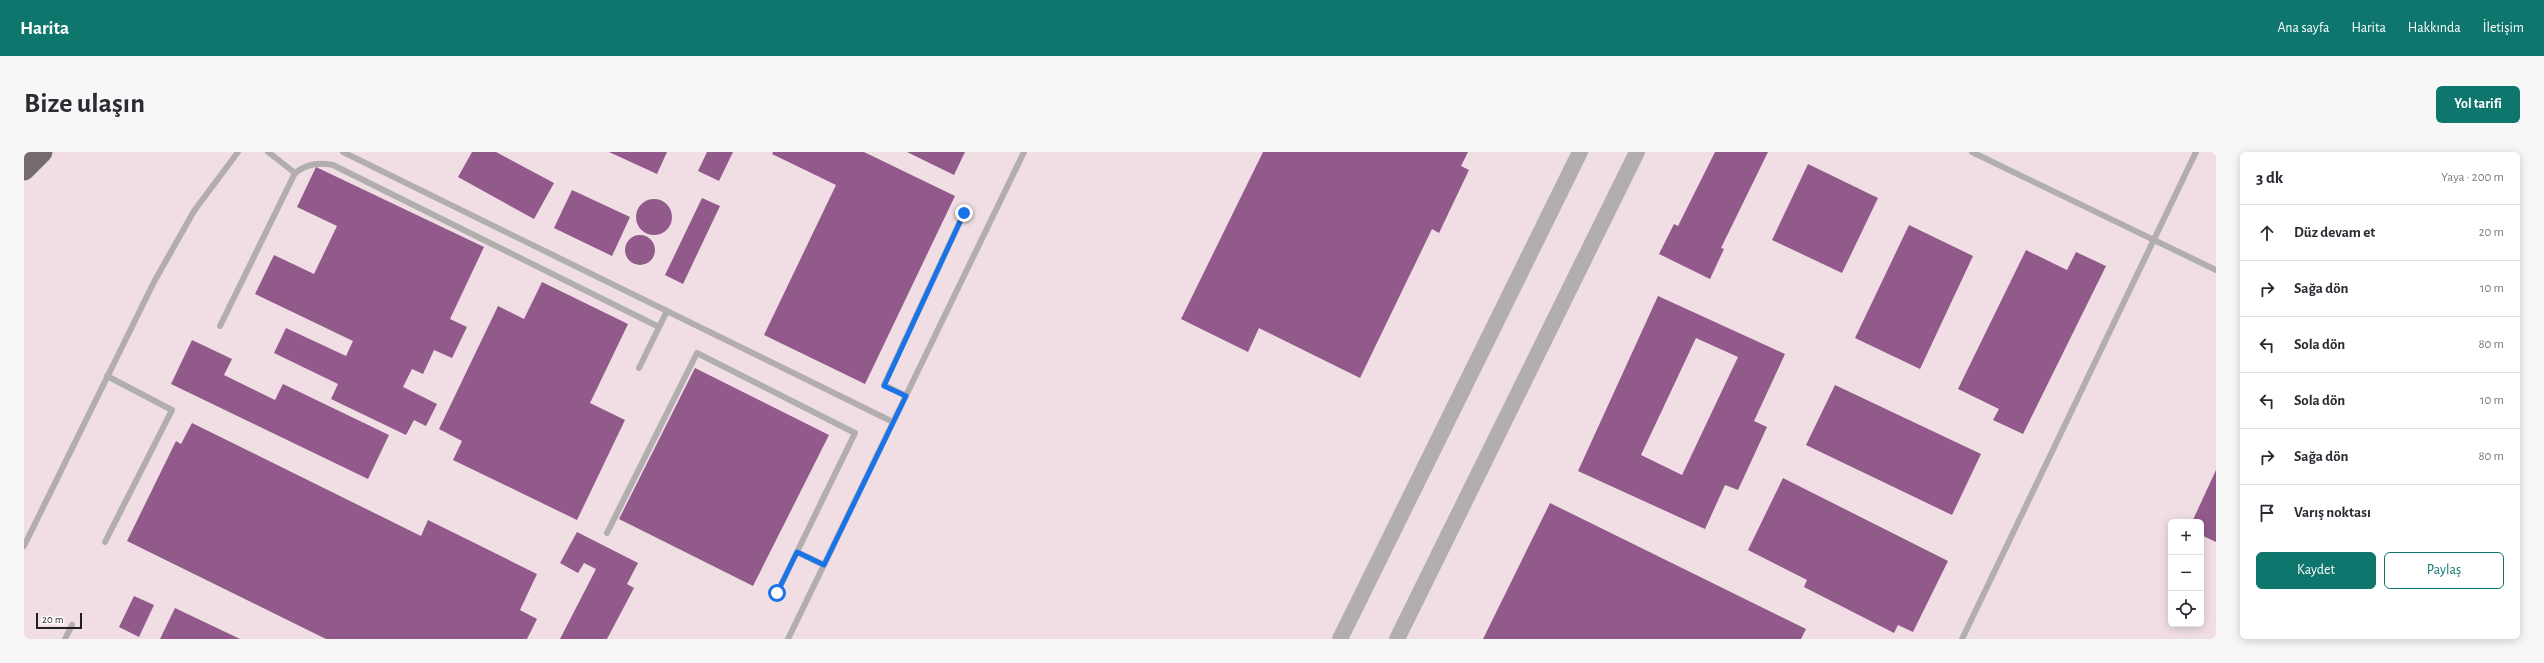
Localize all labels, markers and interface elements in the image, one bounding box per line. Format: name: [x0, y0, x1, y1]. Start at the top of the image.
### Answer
text: Harita: [20, 19, 69, 38]
text: Ana sayfa: [2277, 21, 2329, 35]
text: Harita: [2351, 21, 2386, 35]
text: Hakkında: [2408, 21, 2461, 35]
text: İletişim: [2483, 21, 2524, 35]
button: Yol tarifi: [2436, 86, 2520, 123]
text: Bize ulaşın: [24, 90, 145, 118]
text: 3 dk: [2256, 169, 2283, 186]
text: Yaya · 200 m: [2441, 171, 2504, 184]
route end: [955, 204, 973, 222]
icon: ahead: [2256, 222, 2278, 244]
text: Düz devam et: [2294, 225, 2375, 240]
text: 20 m: [2479, 226, 2504, 239]
icon: right: [2256, 278, 2278, 300]
text: Sağa dön: [2294, 281, 2348, 296]
text: 10 m: [2480, 282, 2504, 295]
icon: left: [2256, 334, 2278, 356]
text: Sola dön: [2294, 337, 2345, 352]
text: 80 m: [2478, 338, 2504, 351]
icon: left: [2256, 390, 2278, 412]
text: Sola dön: [2294, 393, 2345, 408]
text: 10 m: [2480, 394, 2504, 407]
icon: right: [2256, 446, 2278, 468]
text: Sağa dön: [2294, 449, 2348, 464]
text: 80 m: [2478, 450, 2504, 463]
icon: arrive: [2256, 502, 2278, 524]
text: Varış noktası: [2294, 505, 2371, 520]
map controls: [2168, 519, 2204, 627]
button: +: [2168, 519, 2204, 555]
button: Kaydet: [2256, 552, 2376, 589]
button: Paylaş: [2384, 552, 2504, 589]
button: −: [2168, 555, 2204, 591]
route start: [768, 584, 786, 602]
button: locate: [2168, 591, 2204, 627]
scale bar: [36, 611, 82, 630]
text: 20 m: [42, 614, 63, 625]

